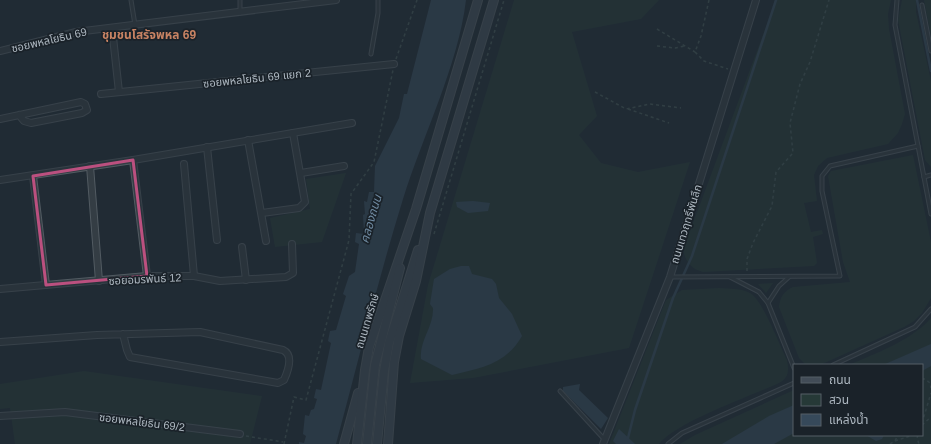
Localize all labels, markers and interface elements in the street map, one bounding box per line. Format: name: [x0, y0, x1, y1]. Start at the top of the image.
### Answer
street label: ซอยพหลโยธิน 69: [10, 25, 88, 55]
district label: ชุมชนโสรัจพหล 69: [102, 28, 196, 42]
street label: ซอยพหลโยธิน 69 แยก 2: [203, 66, 311, 90]
street label: ถนนเทวฤทธิ์พันลึก: [668, 183, 704, 265]
water label: คลองถนน: [357, 193, 385, 245]
street label: ซอยอมรพันธ์ 12: [108, 271, 182, 287]
street label: ถนนเทพรักษ์: [353, 292, 381, 350]
legend: [793, 364, 923, 436]
text: ถนน: [829, 373, 851, 387]
text: สวน: [829, 393, 849, 407]
street label: ซอยพหลโยธิน 69/2: [99, 411, 185, 433]
text: แหล่งน้ำ: [829, 411, 868, 427]

